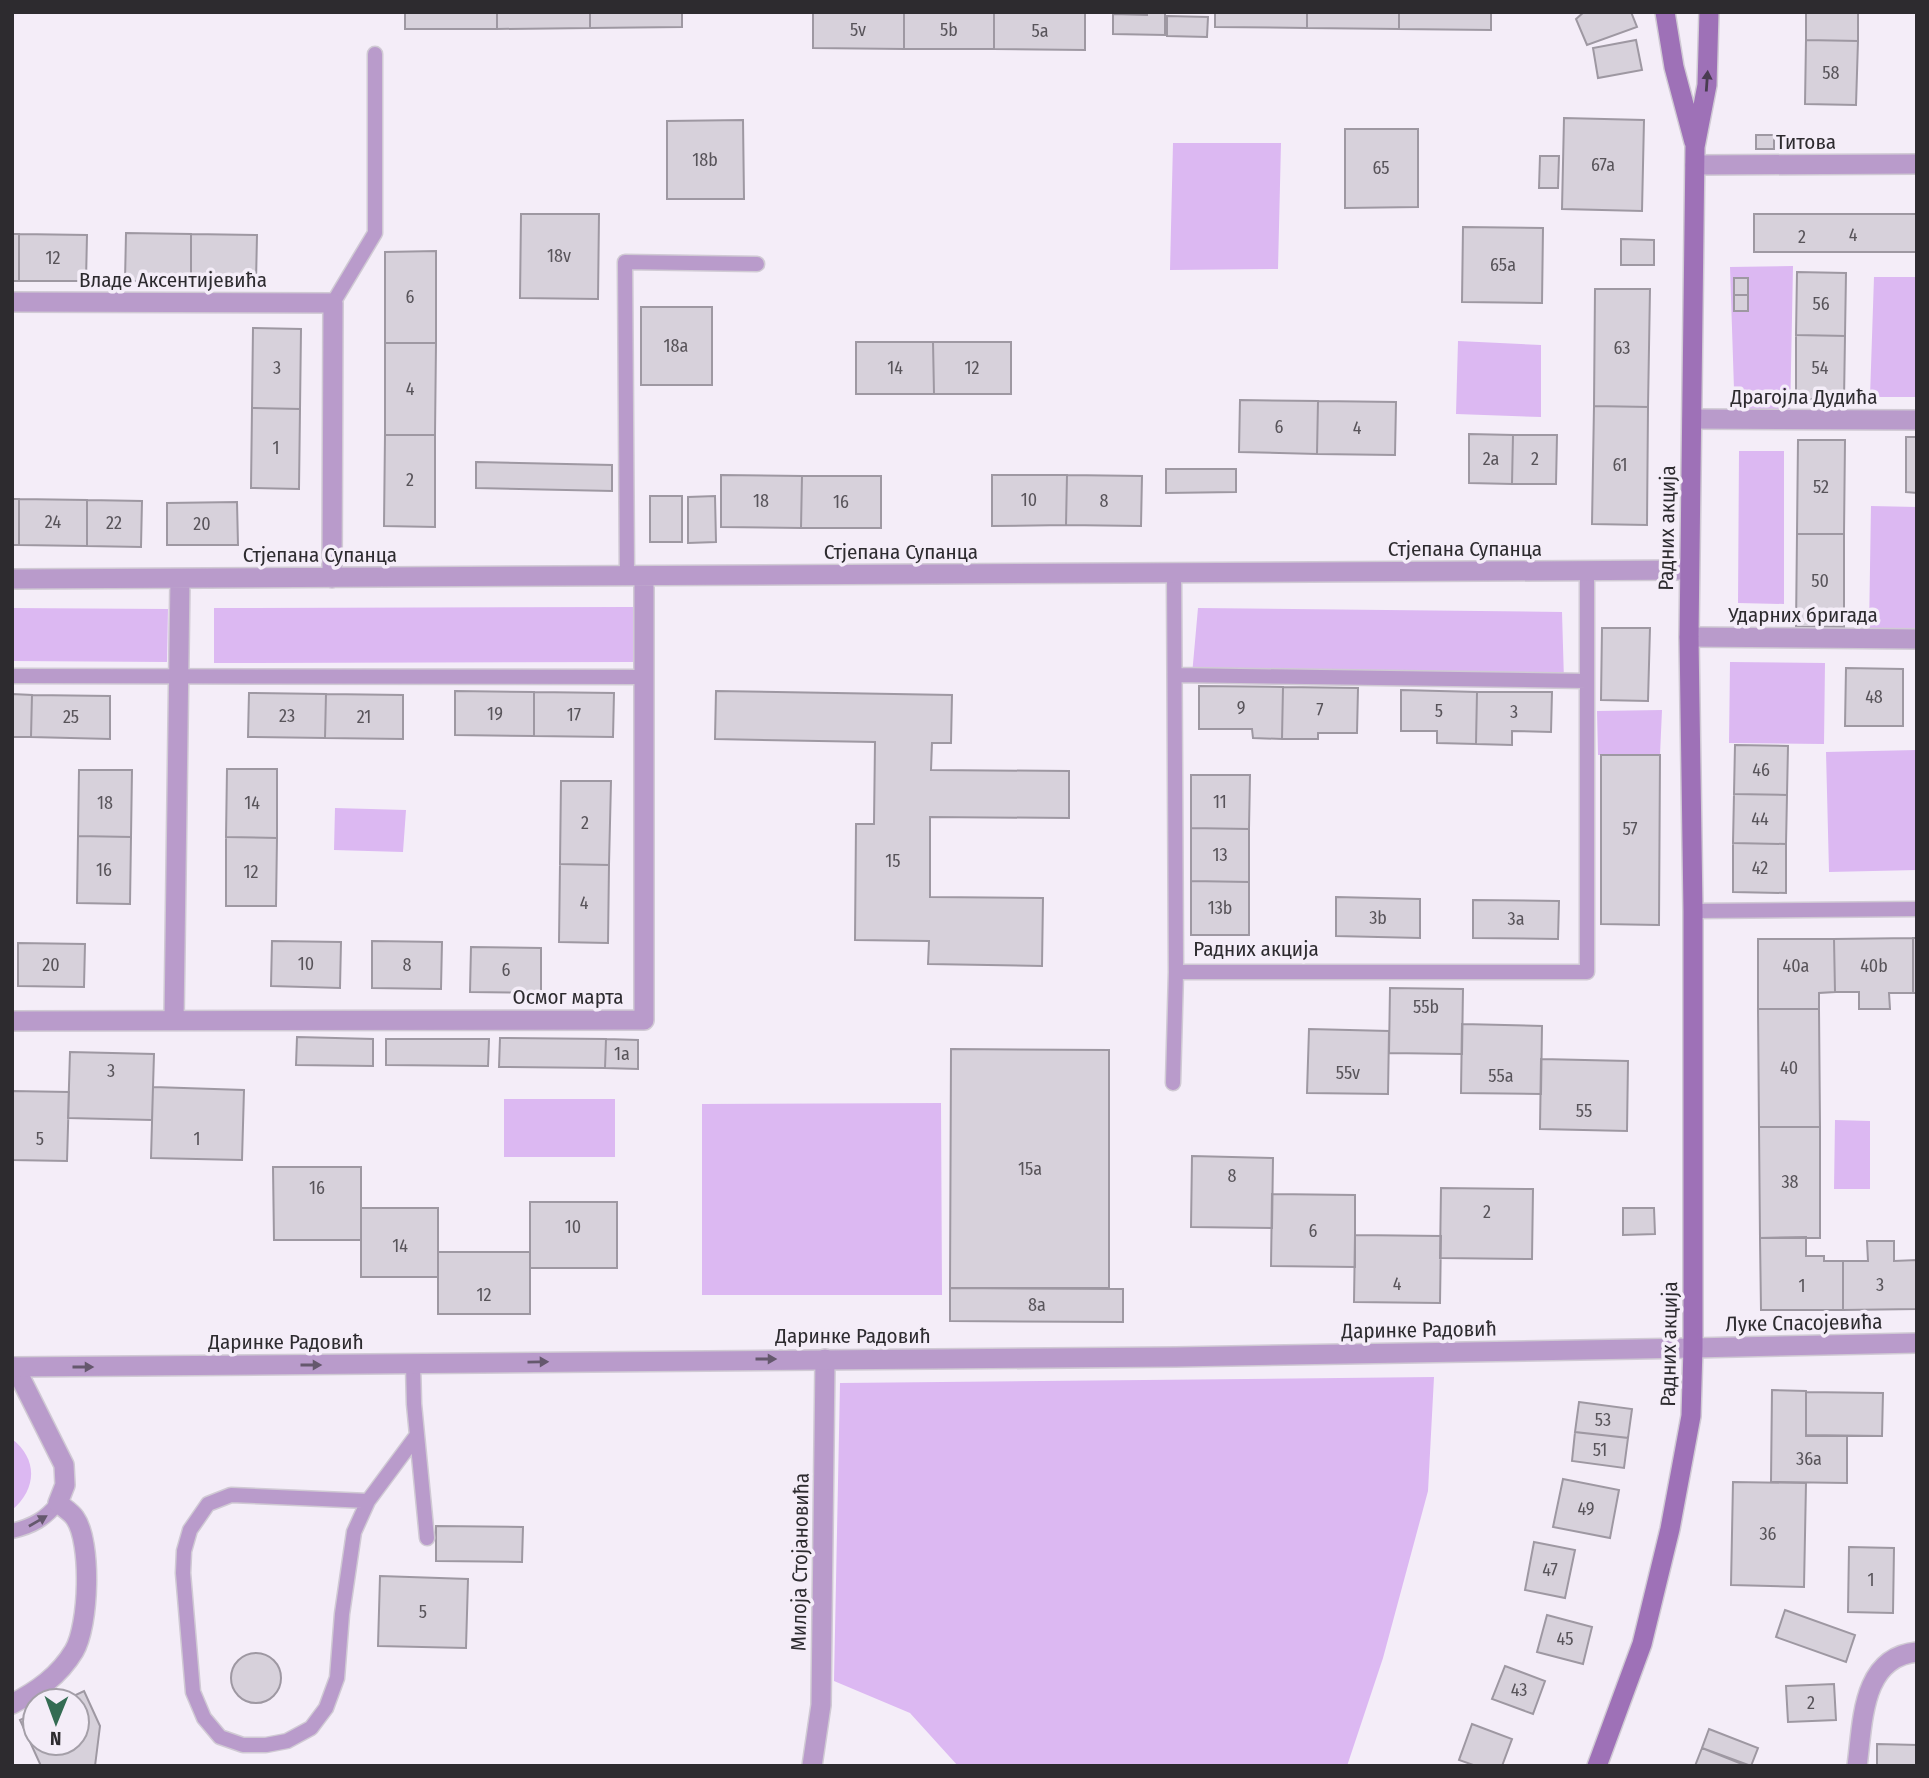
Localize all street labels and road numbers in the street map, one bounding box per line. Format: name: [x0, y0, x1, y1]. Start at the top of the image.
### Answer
street label: Титова: [1776, 129, 1836, 155]
street label: Владе Аксентијевића: [79, 267, 267, 293]
street label: Драгојла Дудића: [1730, 384, 1877, 410]
street label: Радних акција: [1653, 465, 1681, 591]
street label: Стјепана Супанца: [1388, 536, 1542, 562]
street label: Стјепана Супанца: [824, 539, 978, 565]
street label: Стјепана Супанца: [243, 542, 397, 568]
street label: Ударних бригада: [1727, 602, 1878, 628]
street label: Радних акција: [1193, 936, 1319, 962]
street label: Осмог марта: [513, 984, 623, 1010]
street label: Радних акција: [1655, 1281, 1683, 1407]
street label: Луке Спасојевића: [1725, 1309, 1883, 1337]
street label: Даринке Радовић: [1340, 1316, 1497, 1344]
street label: Даринке Радовић: [774, 1323, 931, 1349]
street label: Даринке Радовић: [207, 1329, 364, 1355]
street label: Милоја Стојановића: [785, 1473, 815, 1651]

